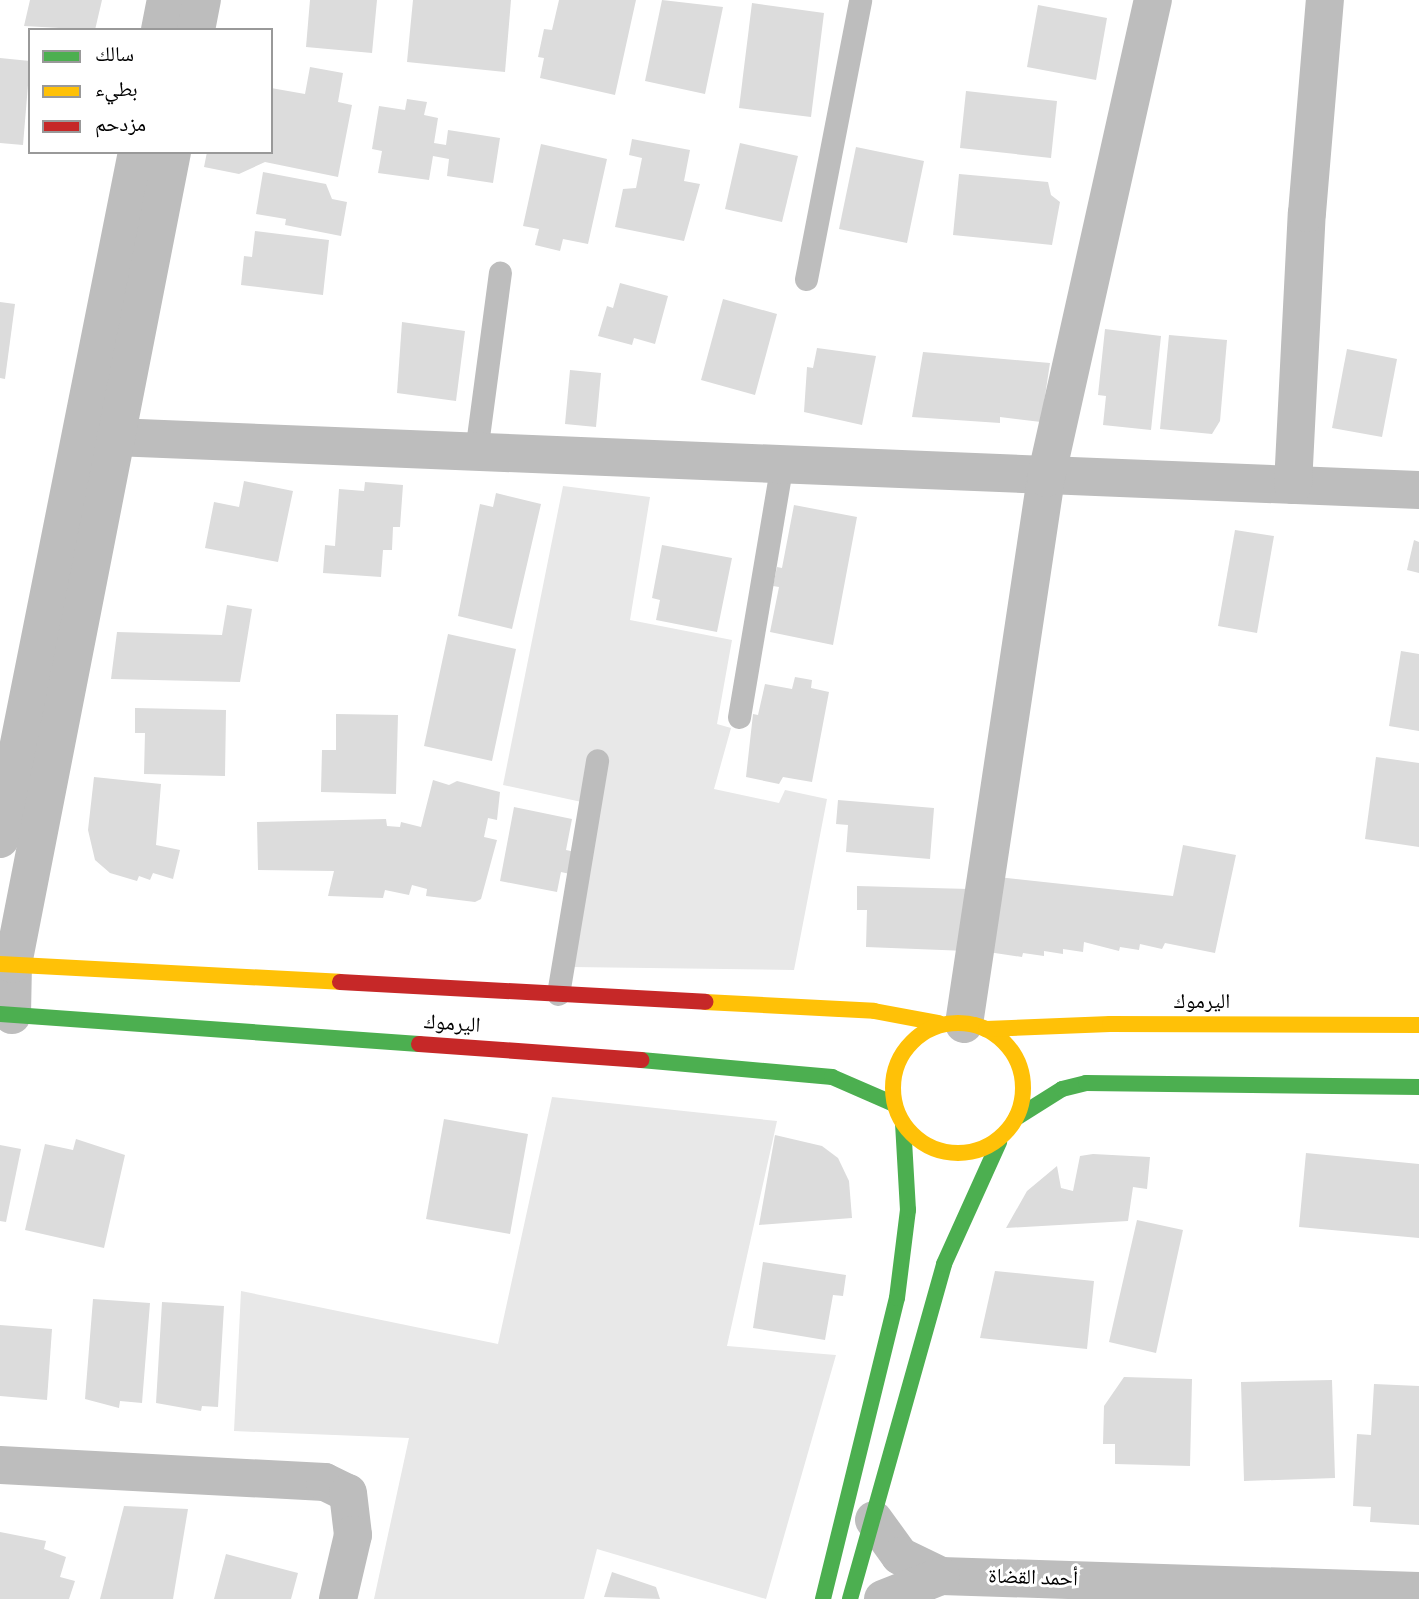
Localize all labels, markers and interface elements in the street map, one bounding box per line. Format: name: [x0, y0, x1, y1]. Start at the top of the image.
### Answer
legend: [28, 28, 273, 154]
text: سالك: [95, 42, 134, 69]
text: بطيء: [95, 77, 138, 104]
text: مزدحم: [95, 112, 146, 139]
street label: اليرموك: [1174, 990, 1230, 1016]
street label: اليرموك: [423, 1010, 481, 1040]
street label: أحمد القضاة: [988, 1565, 1078, 1593]

